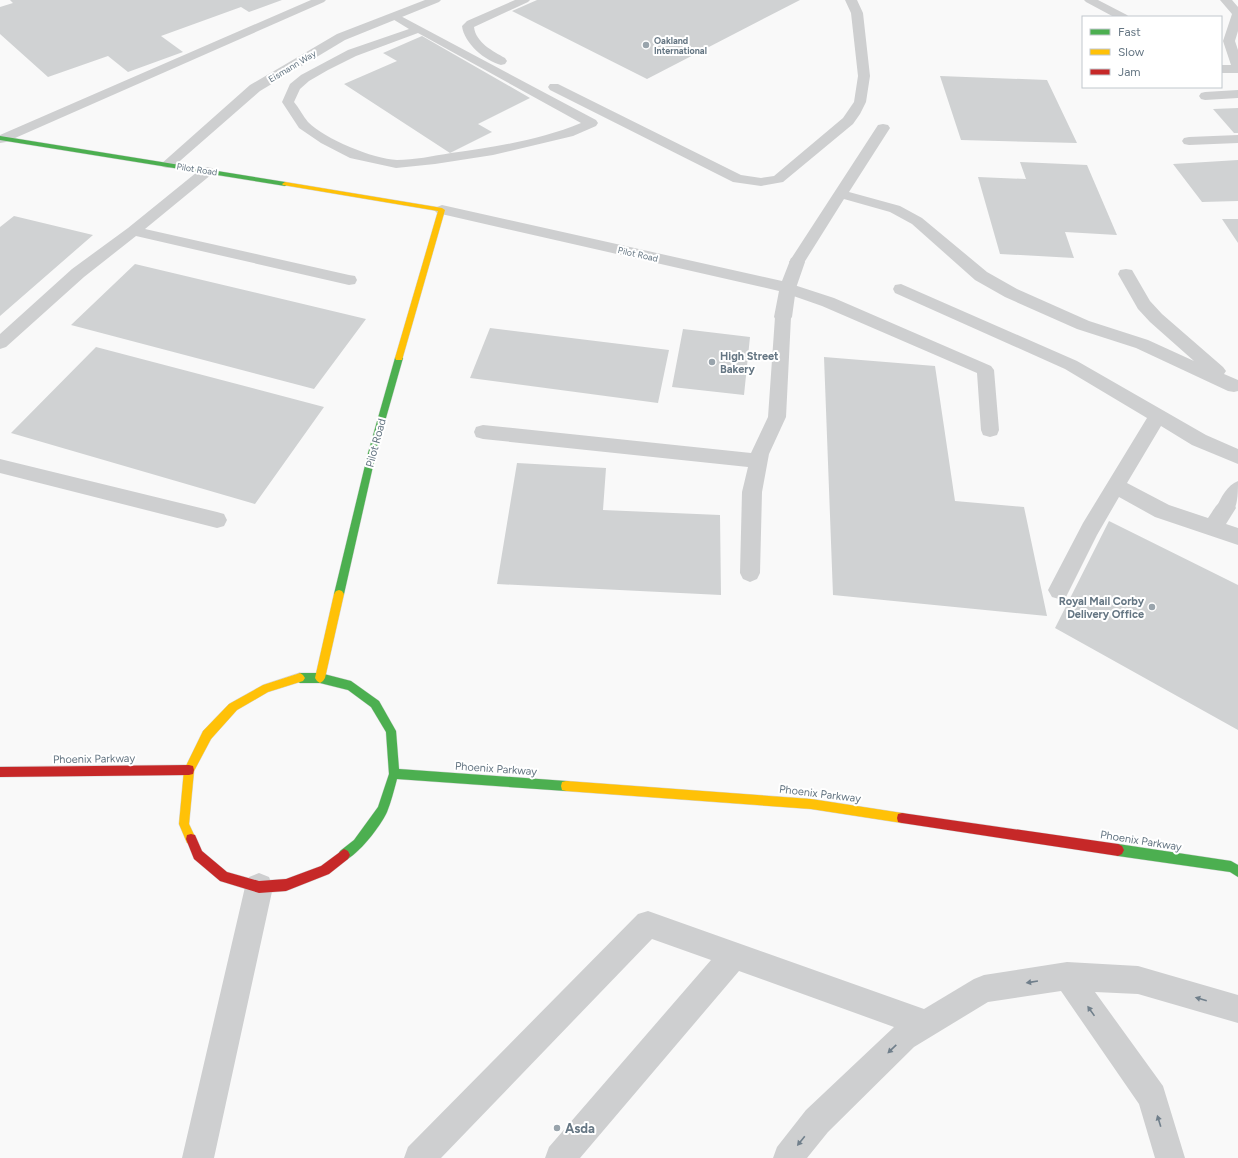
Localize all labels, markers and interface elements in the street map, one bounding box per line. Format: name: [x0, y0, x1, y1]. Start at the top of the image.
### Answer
legend: [1082, 16, 1222, 88]
text: Fast: [1118, 25, 1141, 39]
place label: Oakland International: [654, 35, 707, 56]
marker: Oakland International: [641, 40, 651, 50]
text: Slow: [1118, 45, 1145, 59]
street label: Eismann Way: [266, 47, 318, 85]
text: Jam: [1118, 65, 1141, 79]
street label: Pilot Road: [176, 160, 218, 178]
street label: Pilot Road: [617, 244, 659, 264]
place label: High Street Bakery: [720, 350, 779, 376]
marker: High Street Bakery: [707, 357, 717, 367]
street label: Pilot Road: [363, 417, 389, 469]
place label: Royal Mail Corby Delivery Office: [1059, 595, 1145, 621]
marker: Royal Mail Corby Delivery Office: [1147, 602, 1157, 612]
street label: Phoenix Parkway: [53, 752, 135, 766]
street label: Phoenix Parkway: [455, 760, 538, 778]
street label: Phoenix Parkway: [778, 783, 862, 805]
street label: Phoenix Parkway: [1099, 828, 1183, 854]
one-way arrow: [1026, 979, 1038, 985]
one-way arrow: [1194, 996, 1206, 1002]
one-way arrow: [1087, 1005, 1095, 1016]
one-way arrow: [887, 1044, 897, 1054]
one-way arrow: [1156, 1114, 1162, 1126]
place label: Asda: [565, 1121, 595, 1136]
marker: Asda: [552, 1123, 562, 1133]
one-way arrow: [797, 1136, 805, 1147]

